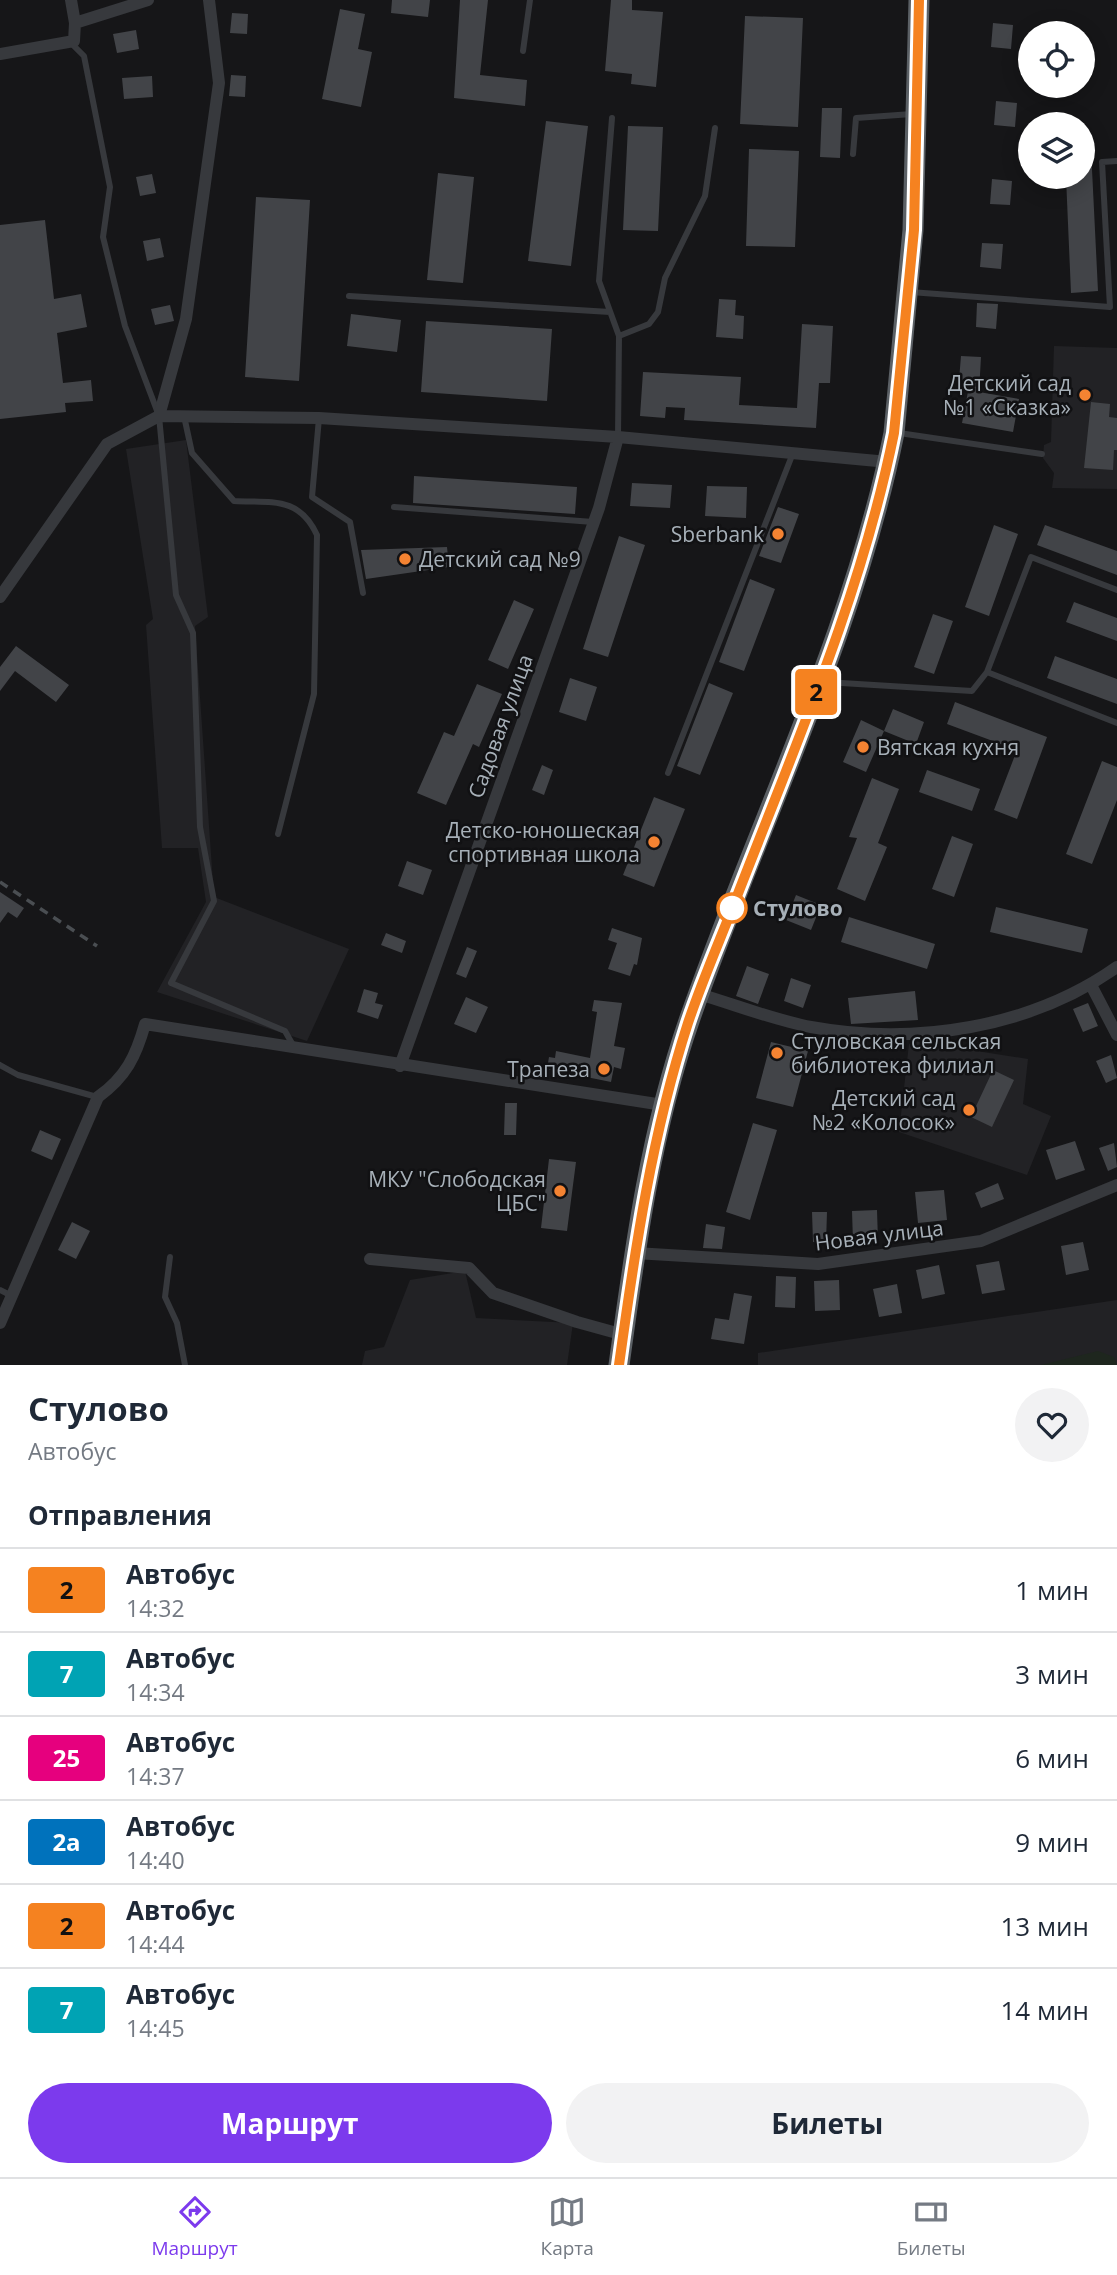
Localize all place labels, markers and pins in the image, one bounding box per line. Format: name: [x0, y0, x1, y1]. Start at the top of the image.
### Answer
place label: Детский сад №1 «Сказка»: [943, 369, 1071, 421]
marker: Детский сад №1 «Сказка»: [1077, 387, 1093, 403]
place label: Sberbank: [671, 520, 764, 548]
marker: Sberbank: [770, 526, 786, 542]
place label: Детский сад №9: [419, 545, 581, 573]
marker: Детский сад №9: [397, 551, 413, 567]
place label: Вятская кухня: [877, 733, 1019, 761]
marker: Вятская кухня: [855, 739, 871, 755]
place label: Детско-юношеская спортивная школа: [446, 816, 640, 868]
marker: Детско-юношеская спортивная школа: [646, 834, 662, 850]
marker: Стулово: [717, 893, 747, 923]
place label: Стулово: [753, 894, 843, 922]
place label: Стуловская сельская библиотека филиал: [791, 1027, 1001, 1079]
marker: Стуловская сельская библиотека филиал: [769, 1045, 785, 1061]
place label: Трапеза: [507, 1055, 590, 1083]
marker: Трапеза: [596, 1061, 612, 1077]
place label: Детский сад №2 «Колосок»: [812, 1084, 955, 1136]
marker: Детский сад №2 «Колосок»: [961, 1102, 977, 1118]
place label: МКУ "Слободская ЦБС": [368, 1165, 546, 1217]
marker: МКУ "Слободская ЦБС": [552, 1183, 568, 1199]

